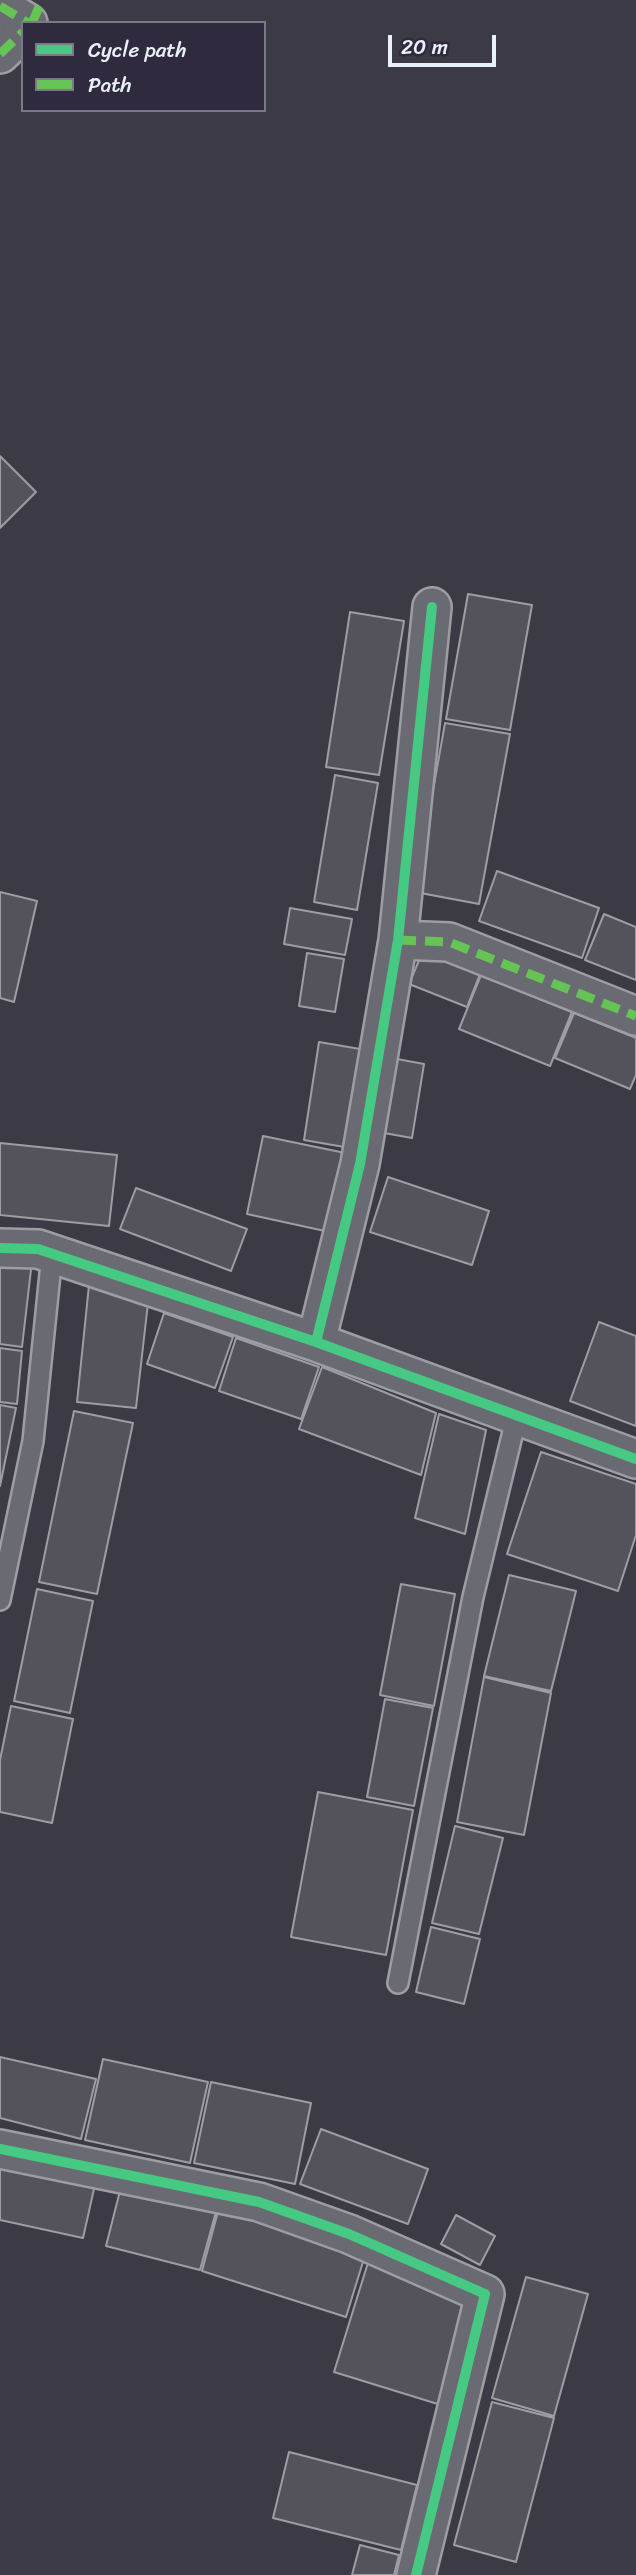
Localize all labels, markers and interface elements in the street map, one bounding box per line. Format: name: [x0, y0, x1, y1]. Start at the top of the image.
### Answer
legend: [21, 21, 266, 112]
scale bar: [391, 21, 500, 65]
text: 20 m: [401, 28, 448, 66]
text: Cycle path: [88, 31, 187, 69]
text: Path: [88, 66, 131, 104]

